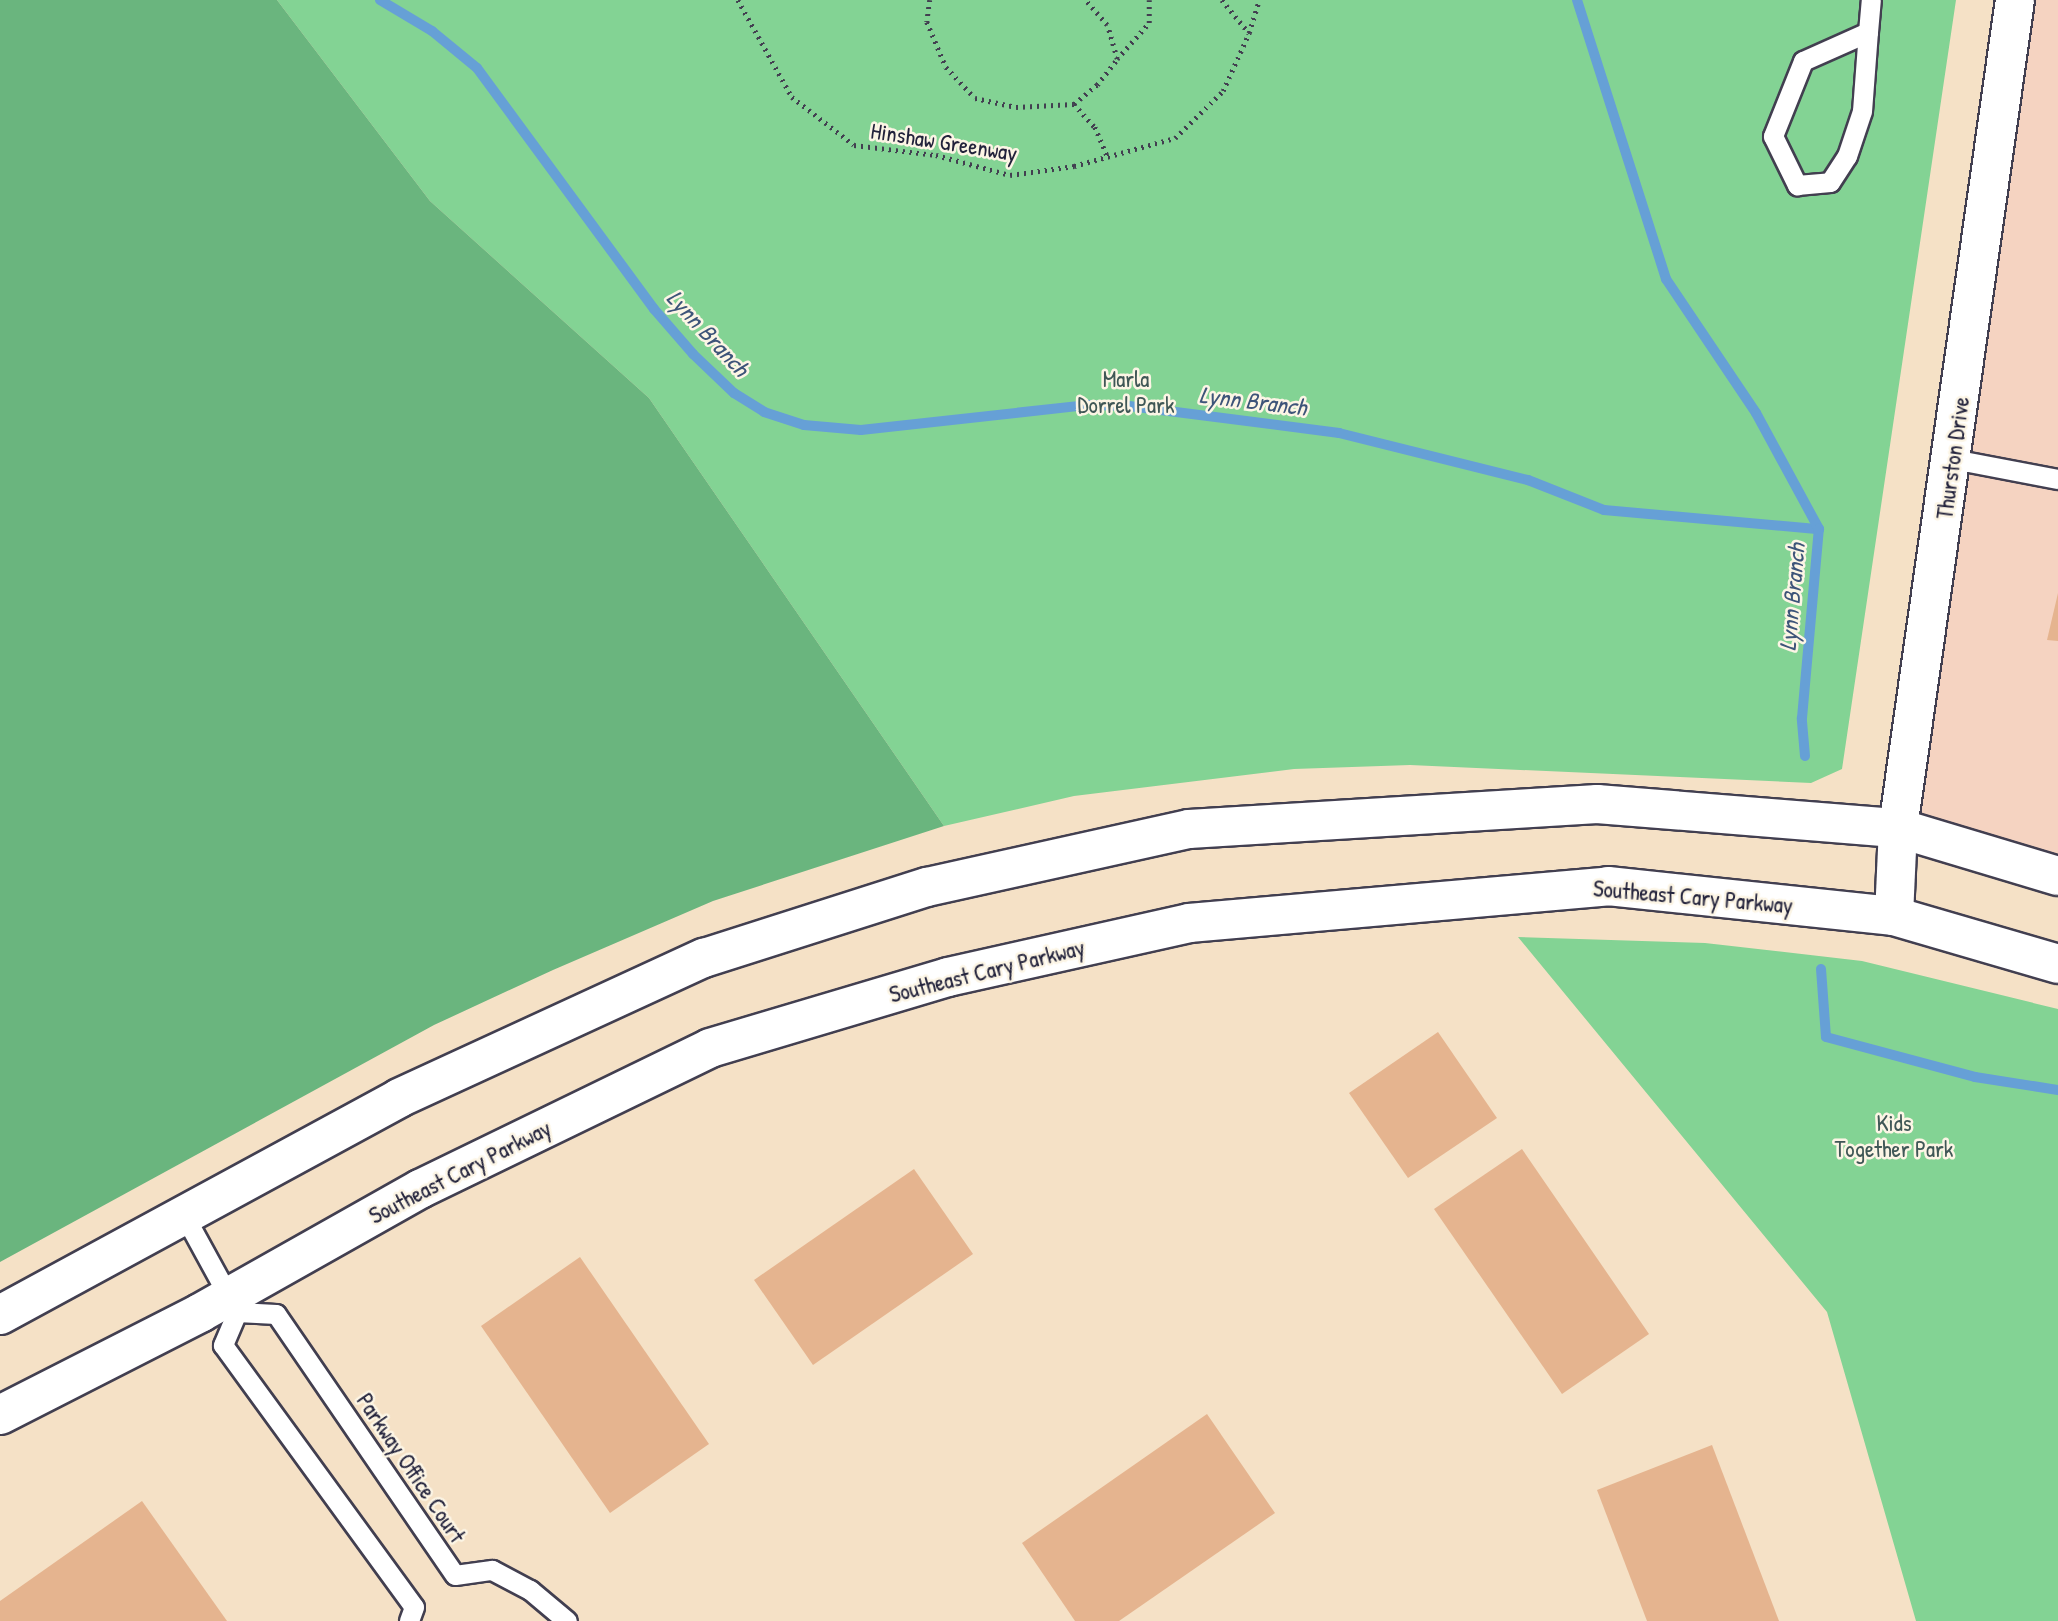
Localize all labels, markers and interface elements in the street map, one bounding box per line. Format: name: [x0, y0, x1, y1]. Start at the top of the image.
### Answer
street label: Hinshaw Greenway: [869, 117, 1019, 167]
water label: Lynn Branch: [661, 284, 755, 382]
park label: Marla Dorrel Park: [1078, 365, 1174, 419]
water label: Lynn Branch: [1198, 380, 1308, 422]
street label: Thurston Drive: [1931, 395, 1975, 521]
water label: Lynn Branch: [1773, 542, 1811, 652]
street label: Southeast Cary Parkway: [1592, 875, 1794, 919]
street label: Southeast Cary Parkway: [887, 933, 1087, 1009]
park label: Kids Together Park: [1835, 1109, 1953, 1163]
street label: Southeast Cary Parkway: [365, 1114, 555, 1230]
street label: Parkway Office Court: [351, 1388, 471, 1548]

